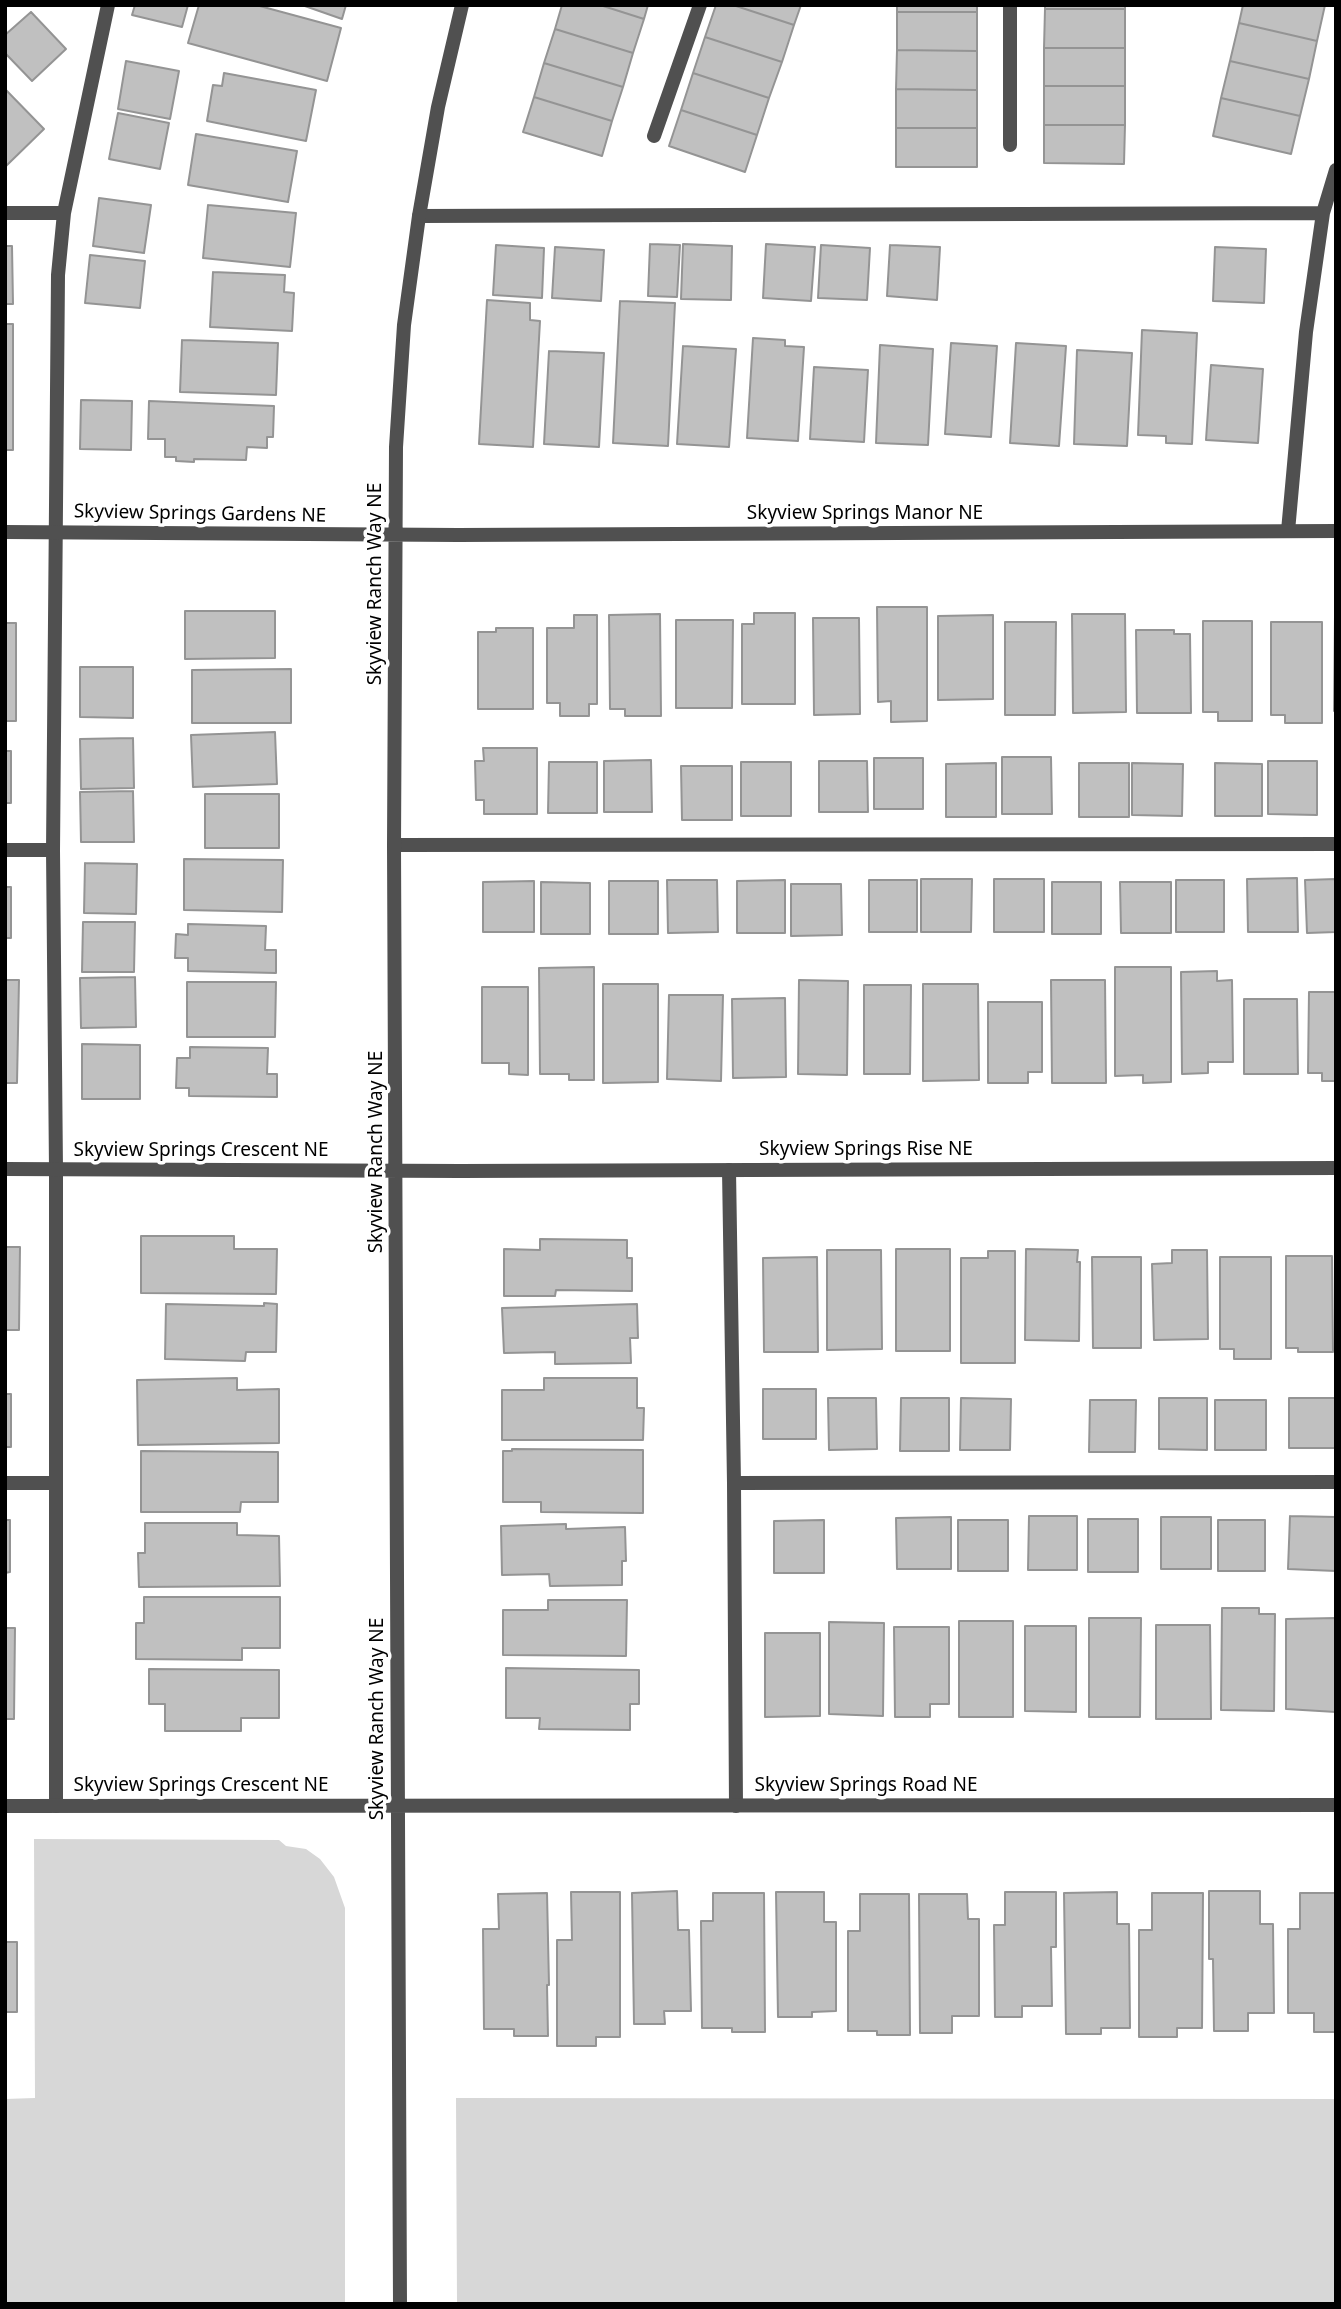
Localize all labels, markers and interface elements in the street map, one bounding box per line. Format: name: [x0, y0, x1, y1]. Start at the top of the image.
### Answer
street label: Skyview Ranch Way NE: [365, 483, 387, 685]
street label: Skyview Springs Gardens NE: [74, 500, 326, 528]
street label: Skyview Springs Manor NE: [747, 503, 983, 525]
street label: Skyview Ranch Way NE: [366, 1051, 388, 1253]
street label: Skyview Springs Rise NE: [759, 1139, 973, 1161]
street label: Skyview Springs Crescent NE: [73, 1140, 329, 1162]
street label: Skyview Ranch Way NE: [367, 1618, 389, 1820]
street label: Skyview Springs Crescent NE: [73, 1775, 329, 1797]
street label: Skyview Springs Road NE: [755, 1775, 977, 1797]

